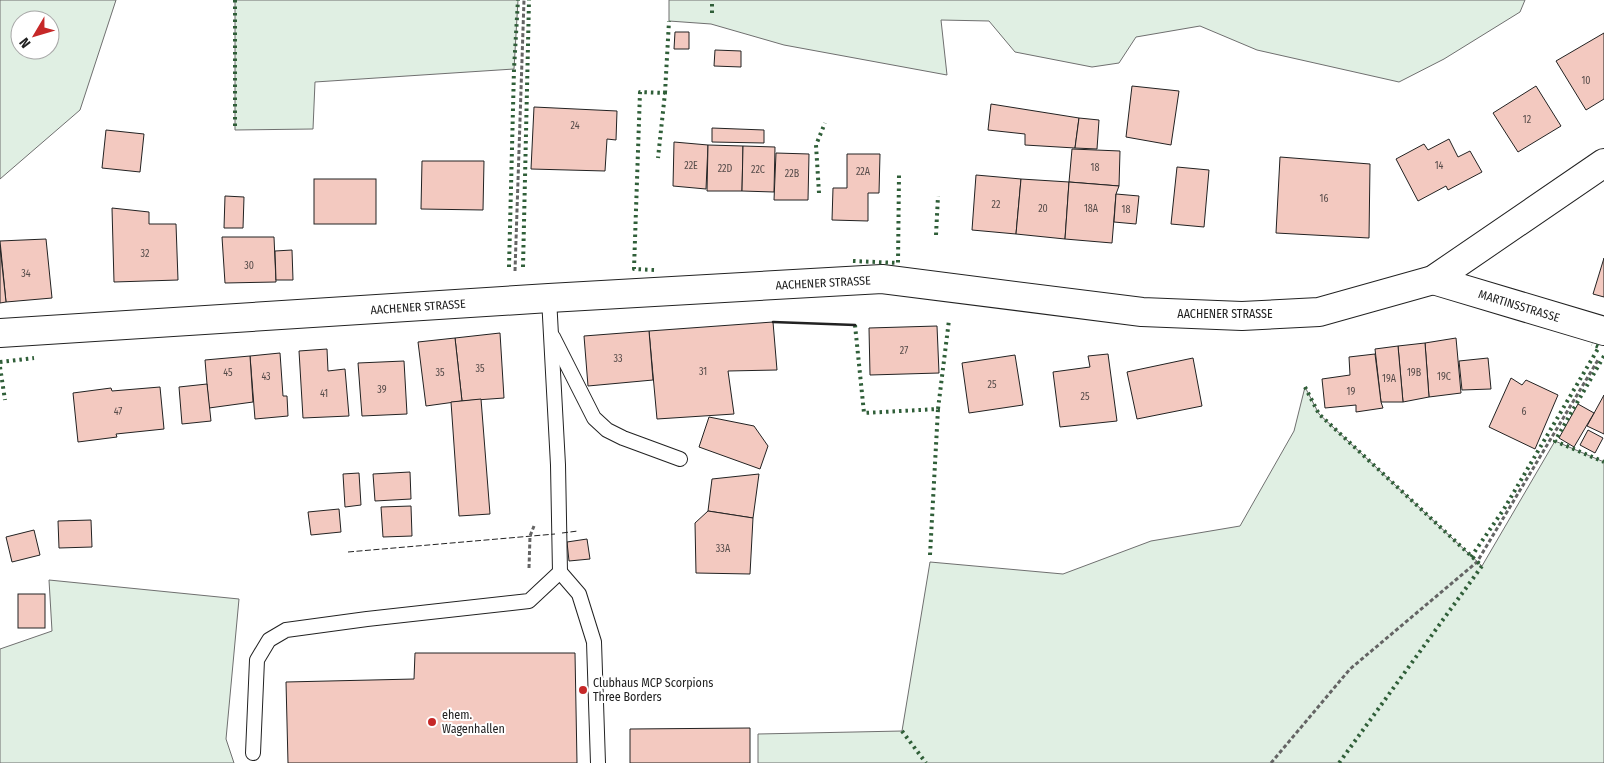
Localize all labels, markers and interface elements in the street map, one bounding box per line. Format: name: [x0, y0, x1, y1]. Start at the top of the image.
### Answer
north arrow: [10, 10, 60, 60]
text: N: [16, 34, 34, 51]
house number: 10: [1581, 75, 1591, 87]
house number: 12: [1523, 114, 1532, 126]
house number: 24: [570, 120, 580, 132]
house number: 22E: [684, 160, 698, 172]
house number: 14: [1435, 160, 1444, 172]
house number: 18: [1091, 162, 1099, 174]
house number: 22D: [718, 163, 732, 175]
house number: 22C: [751, 164, 765, 176]
house number: 22A: [856, 166, 871, 178]
house number: 22B: [785, 168, 800, 180]
house number: 16: [1320, 193, 1328, 205]
house number: 22: [992, 199, 1001, 211]
house number: 20: [1038, 203, 1048, 215]
house number: 18A: [1084, 203, 1099, 215]
house number: 18: [1122, 204, 1130, 216]
house number: 32: [141, 248, 150, 260]
house number: 30: [244, 260, 254, 272]
house number: 34: [21, 268, 31, 280]
street label: AACHENER STRASSE: [775, 273, 871, 292]
street label: MARTINSSTRASSE: [1477, 287, 1562, 325]
street label: AACHENER STRASSE: [370, 297, 466, 317]
street label: AACHENER STRASSE: [1177, 307, 1273, 321]
house number: 27: [900, 345, 908, 357]
house number: 33: [613, 353, 623, 365]
house number: 35: [475, 363, 485, 375]
house number: 31: [699, 366, 707, 378]
house number: 45: [223, 367, 233, 379]
house number: 35: [435, 367, 445, 379]
house number: 19B: [1407, 367, 1422, 379]
house number: 43: [261, 371, 271, 383]
house number: 19C: [1437, 371, 1451, 383]
house number: 19A: [1382, 373, 1397, 385]
house number: 25: [988, 379, 997, 391]
house number: 39: [377, 384, 387, 396]
house number: 19: [1347, 386, 1356, 398]
house number: 41: [320, 388, 328, 400]
house number: 25: [1081, 391, 1090, 403]
house number: 47: [114, 406, 122, 418]
house number: 6: [1522, 406, 1527, 418]
house number: 33A: [716, 543, 731, 555]
place label: Clubhaus MCP Scorpions Three Borders: [593, 676, 713, 704]
marker: Clubhaus MCP Scorpions Three Borders: [577, 684, 589, 696]
place label: ehem. Wagenhallen: [442, 708, 505, 736]
marker: ehem. Wagenhallen: [426, 716, 438, 728]

